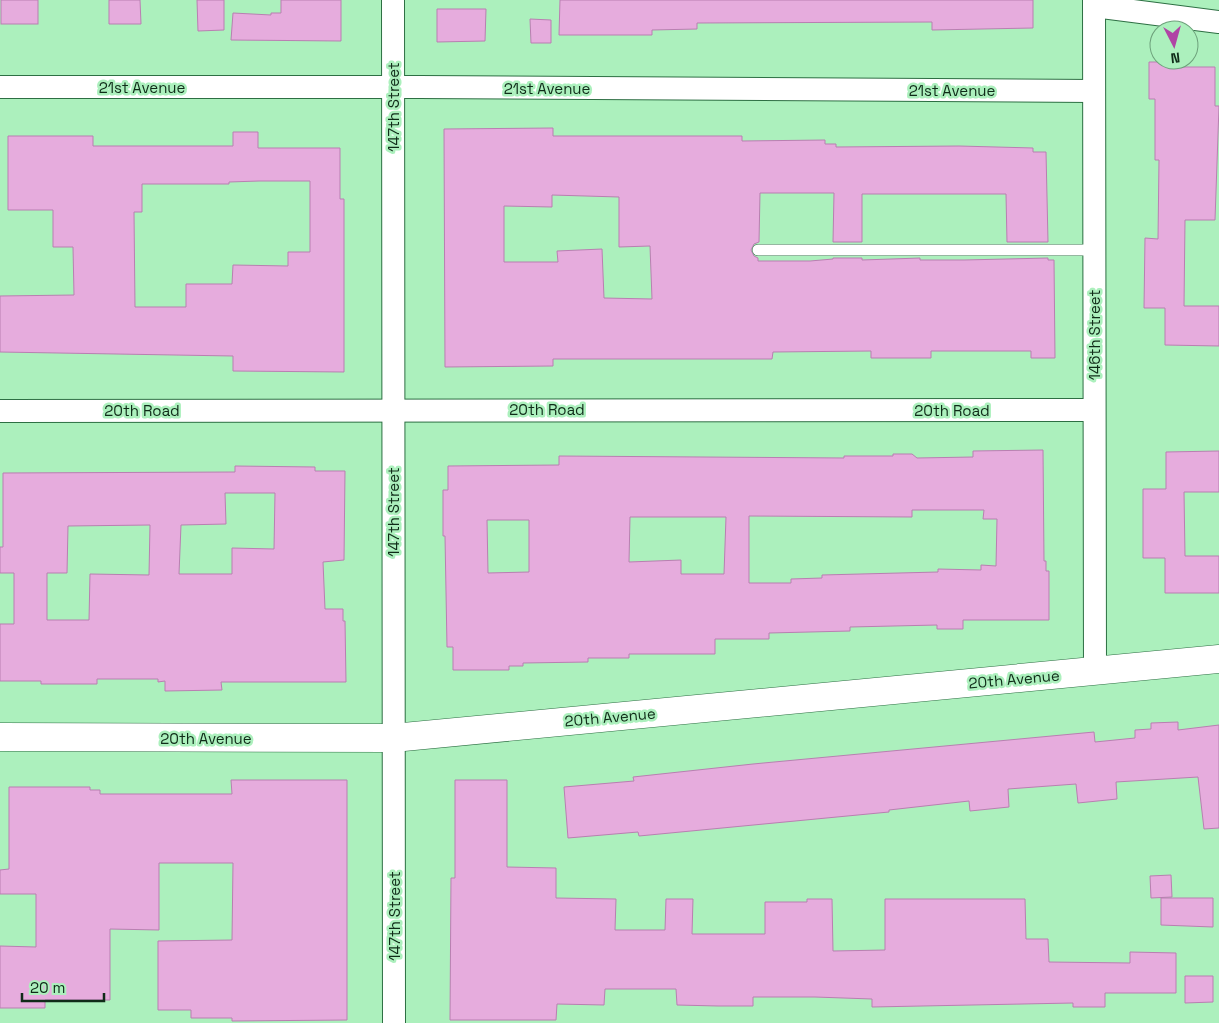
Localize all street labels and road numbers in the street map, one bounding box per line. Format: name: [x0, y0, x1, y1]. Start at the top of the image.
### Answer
street label: 147th Street: [384, 62, 403, 152]
street label: 21st Avenue: [99, 78, 185, 97]
street label: 21st Avenue: [504, 79, 590, 98]
street label: 21st Avenue: [909, 81, 995, 100]
street label: 146th Street: [1085, 290, 1104, 380]
street label: 20th Road: [509, 400, 585, 419]
street label: 20th Road: [104, 401, 180, 420]
street label: 20th Road: [914, 401, 990, 420]
street label: 147th Street: [384, 467, 403, 557]
street label: 20th Avenue: [968, 666, 1060, 692]
street label: 20th Avenue: [564, 704, 656, 730]
street label: 20th Avenue: [160, 729, 252, 748]
street label: 147th Street: [385, 871, 404, 961]

